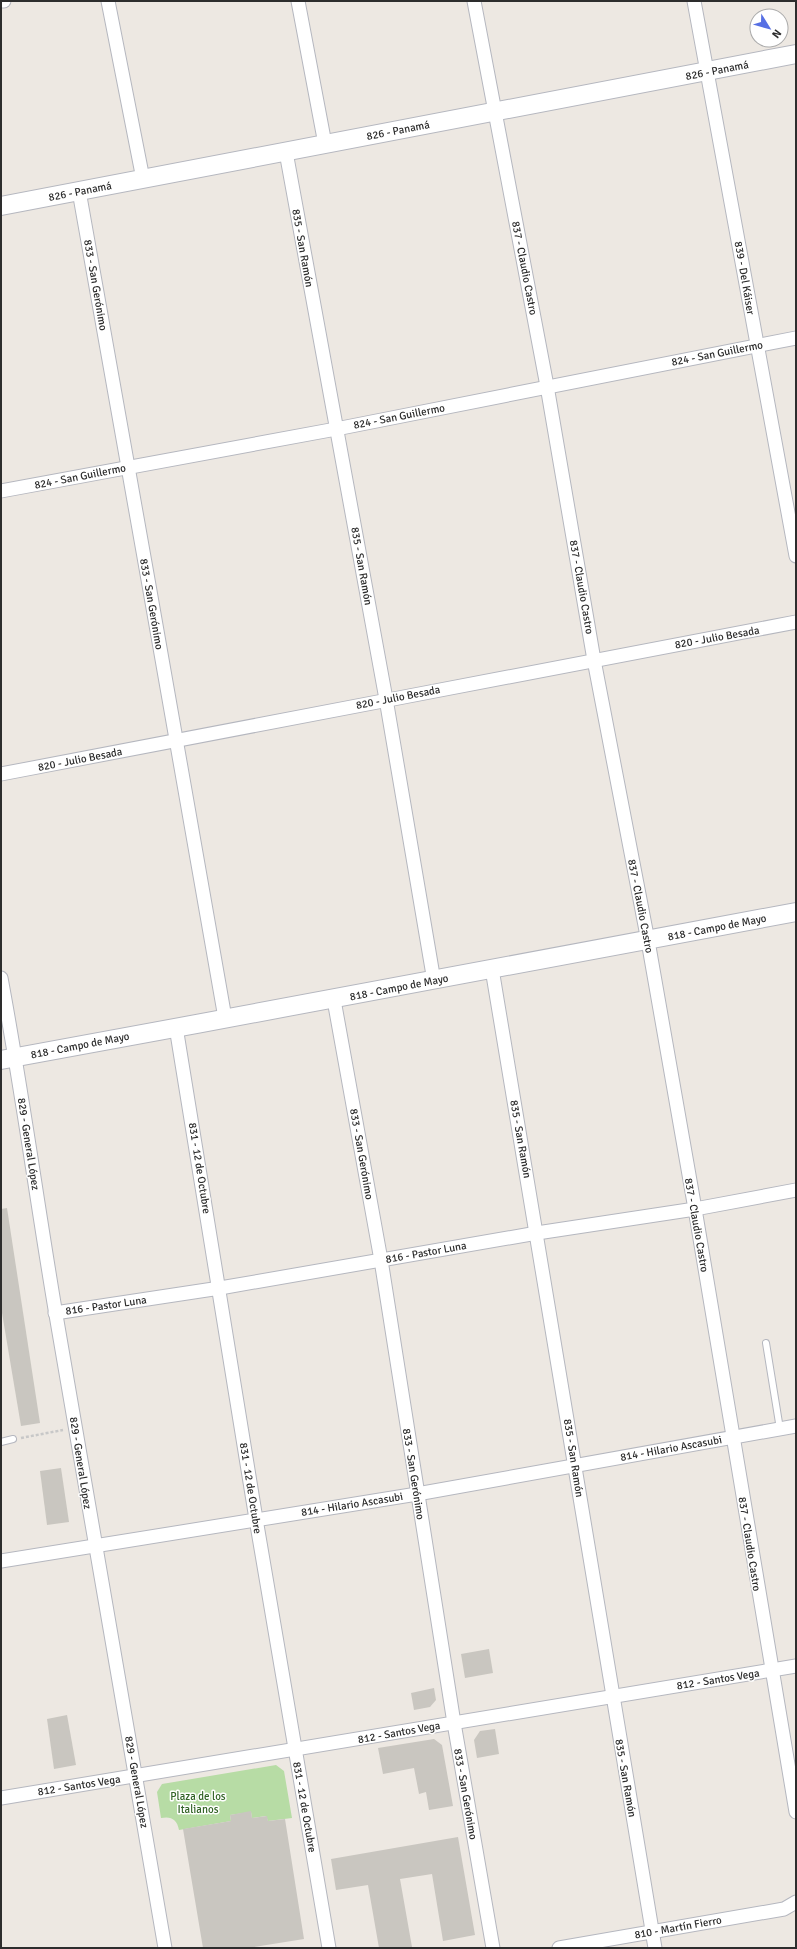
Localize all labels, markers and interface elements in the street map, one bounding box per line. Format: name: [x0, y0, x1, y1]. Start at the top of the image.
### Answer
north arrow: [749, 8, 789, 48]
text: N: [769, 27, 784, 41]
street label: 826 - Panamá: [684, 58, 750, 83]
street label: 826 - Panamá: [365, 118, 431, 143]
street label: 826 - Panamá: [47, 179, 113, 204]
street label: 835 - San Ramón: [289, 208, 316, 288]
street label: 837 - Claudio Castro: [509, 220, 540, 316]
street label: 833 - San Gerónimo: [81, 239, 110, 332]
street label: 839 - Del Káiser: [732, 240, 757, 316]
street label: 824 - San Guillermo: [670, 338, 764, 369]
street label: 824 - San Guillermo: [352, 401, 446, 432]
street label: 824 - San Guillermo: [33, 461, 127, 492]
street label: 835 - San Ramón: [348, 526, 375, 606]
street label: 837 - Claudio Castro: [567, 539, 596, 635]
street label: 833 - San Gerónimo: [137, 558, 166, 651]
street label: 820 - Julio Besada: [674, 624, 761, 651]
street label: 820 - Julio Besada: [355, 683, 442, 712]
street label: 820 - Julio Besada: [37, 745, 124, 774]
street label: 837 - Claudio Castro: [625, 858, 656, 954]
street label: 818 - Campo de Mayo: [667, 911, 768, 943]
street label: 818 - Campo de Mayo: [349, 971, 450, 1003]
street label: 818 - Campo de Mayo: [30, 1029, 131, 1061]
street label: 829 - General López: [15, 1097, 42, 1191]
street label: 835 - San Ramón: [507, 1099, 534, 1179]
street label: 833 - San Gerónimo: [347, 1108, 376, 1201]
street label: 831 - 12 de Octubre: [186, 1122, 213, 1215]
street label: 837 - Claudio Castro: [682, 1177, 711, 1273]
street label: 816 - Pastor Luna: [385, 1239, 468, 1266]
street label: 816 - Pastor Luna: [65, 1293, 148, 1318]
street label: 829 - General López: [67, 1416, 94, 1510]
street label: 835 - San Ramón: [561, 1418, 586, 1498]
street label: 833 - San Gerónimo: [400, 1428, 427, 1521]
street label: 814 - Hilario Ascasubi: [619, 1433, 723, 1464]
street label: 831 - 12 de Octubre: [237, 1442, 264, 1535]
street label: 814 - Hilario Ascasubi: [300, 1490, 404, 1519]
street label: 837 - Claudio Castro: [736, 1496, 763, 1592]
street label: 812 - Santos Vega: [676, 1666, 761, 1692]
street label: 812 - Santos Vega: [357, 1719, 442, 1746]
street label: 829 - General López: [122, 1735, 151, 1829]
street label: 835 - San Ramón: [612, 1738, 639, 1818]
street label: 833 - San Gerónimo: [451, 1748, 480, 1841]
street label: 831 - 12 de Octubre: [290, 1761, 319, 1854]
street label: 812 - Santos Vega: [37, 1772, 122, 1798]
park label: Plaza de los Italianos: [170, 1790, 226, 1816]
street label: 810 - Martín Fierro: [633, 1913, 723, 1942]

